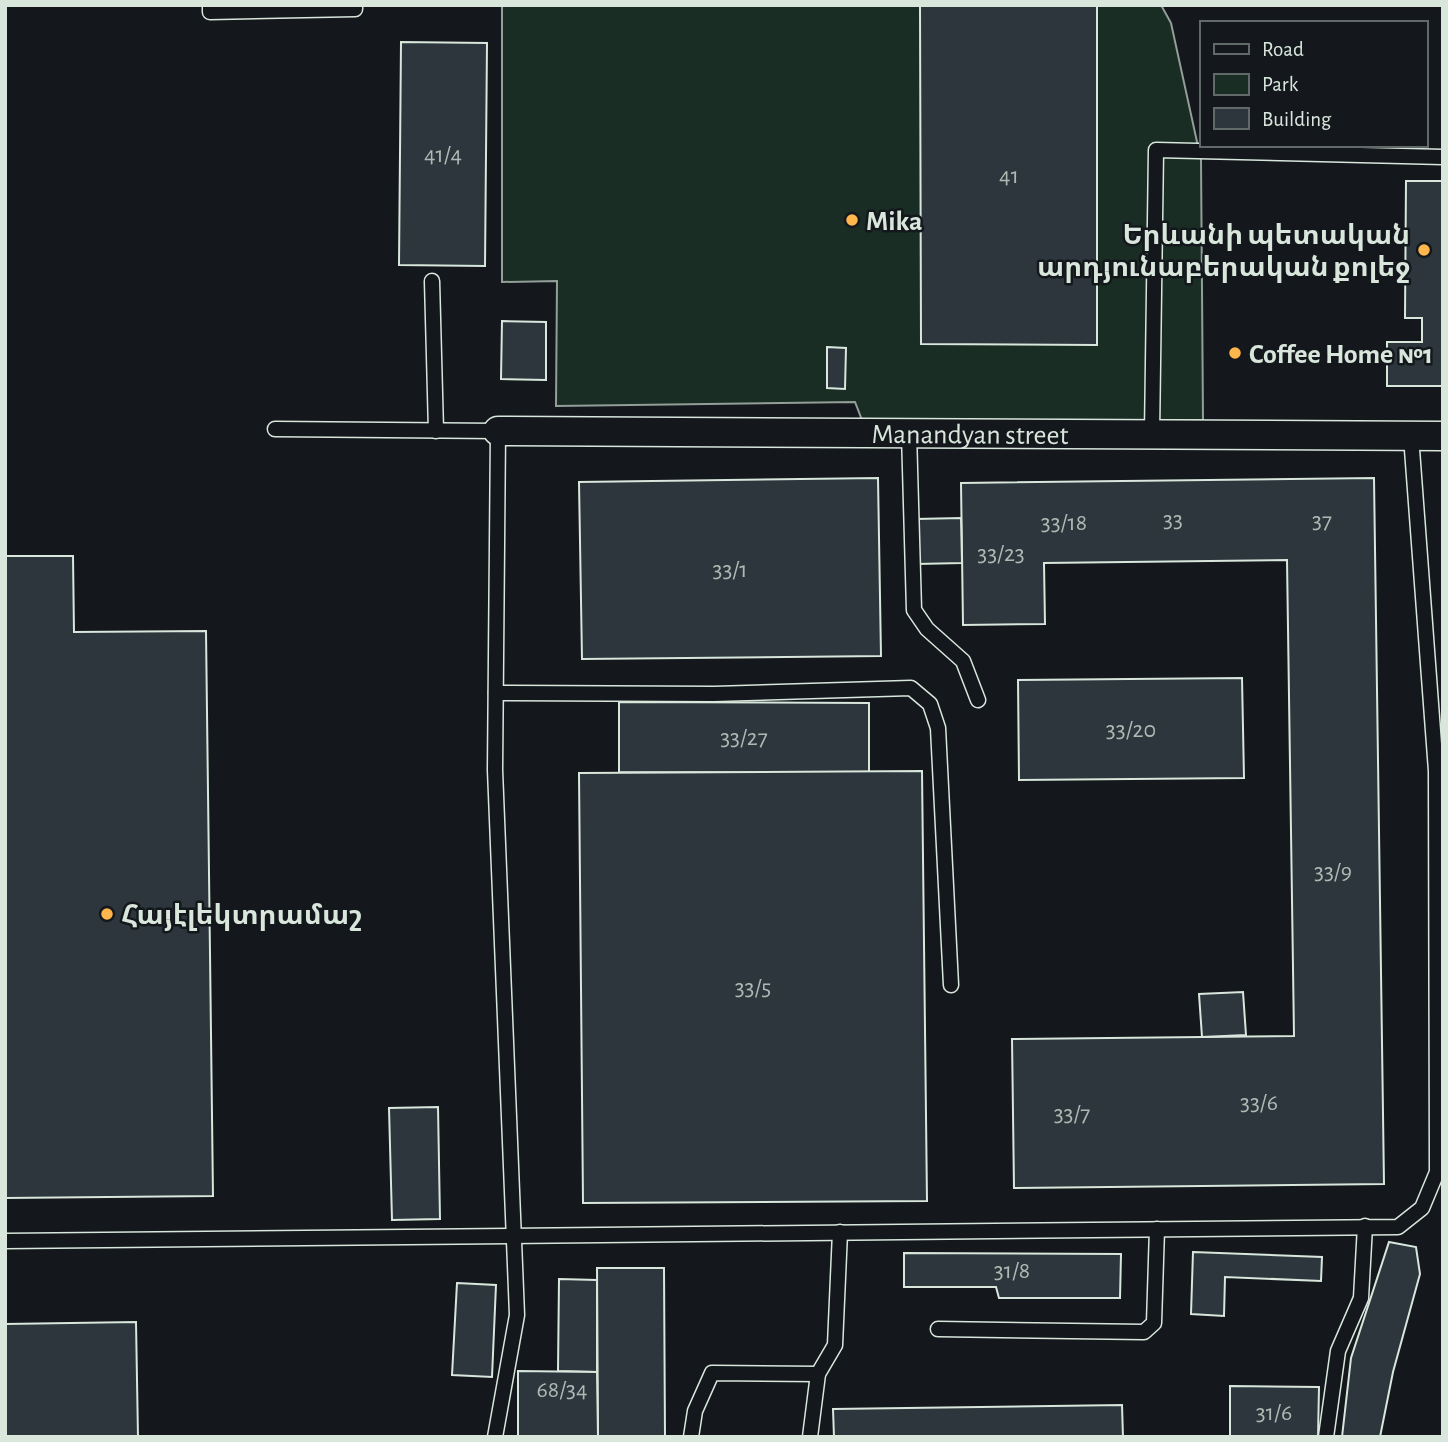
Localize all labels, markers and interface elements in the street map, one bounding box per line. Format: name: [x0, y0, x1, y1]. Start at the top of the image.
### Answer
legend: [1200, 21, 1427, 147]
text: Road: [1262, 39, 1304, 60]
text: Park: [1262, 74, 1299, 95]
text: Building: [1262, 109, 1332, 130]
house number: 41/4: [424, 143, 462, 167]
house number: 41: [999, 164, 1019, 188]
place label: Mika: [866, 208, 923, 236]
marker: Mika: [844, 212, 860, 228]
place label: Երևանի պետական արդյունաբերական քոլեջ: [1037, 222, 1410, 283]
marker: Երևանի պետական արդյունաբերական քոլեջ: [1416, 242, 1432, 258]
place label: Coffee Home №1: [1249, 341, 1433, 369]
marker: Coffee Home №1: [1227, 345, 1243, 361]
street label: Manandyan street: [871, 421, 1069, 450]
house number: 33: [1163, 508, 1183, 532]
house number: 37: [1312, 509, 1332, 533]
house number: 33/18: [1041, 511, 1087, 535]
house number: 33/23: [977, 542, 1025, 566]
house number: 33/1: [713, 558, 747, 582]
house number: 33/20: [1106, 718, 1156, 742]
house number: 33/27: [720, 726, 768, 750]
house number: 33/9: [1314, 860, 1352, 884]
place label: Հայէլեկտրամաշ: [121, 902, 362, 931]
marker: Հայէլեկտրամաշ: [99, 906, 115, 922]
house number: 33/5: [735, 976, 771, 1000]
house number: 33/6: [1240, 1091, 1278, 1115]
house number: 33/7: [1054, 1102, 1090, 1126]
house number: 31/8: [994, 1259, 1030, 1283]
house number: 68/34: [537, 1378, 587, 1402]
house number: 31/6: [1256, 1401, 1292, 1425]

